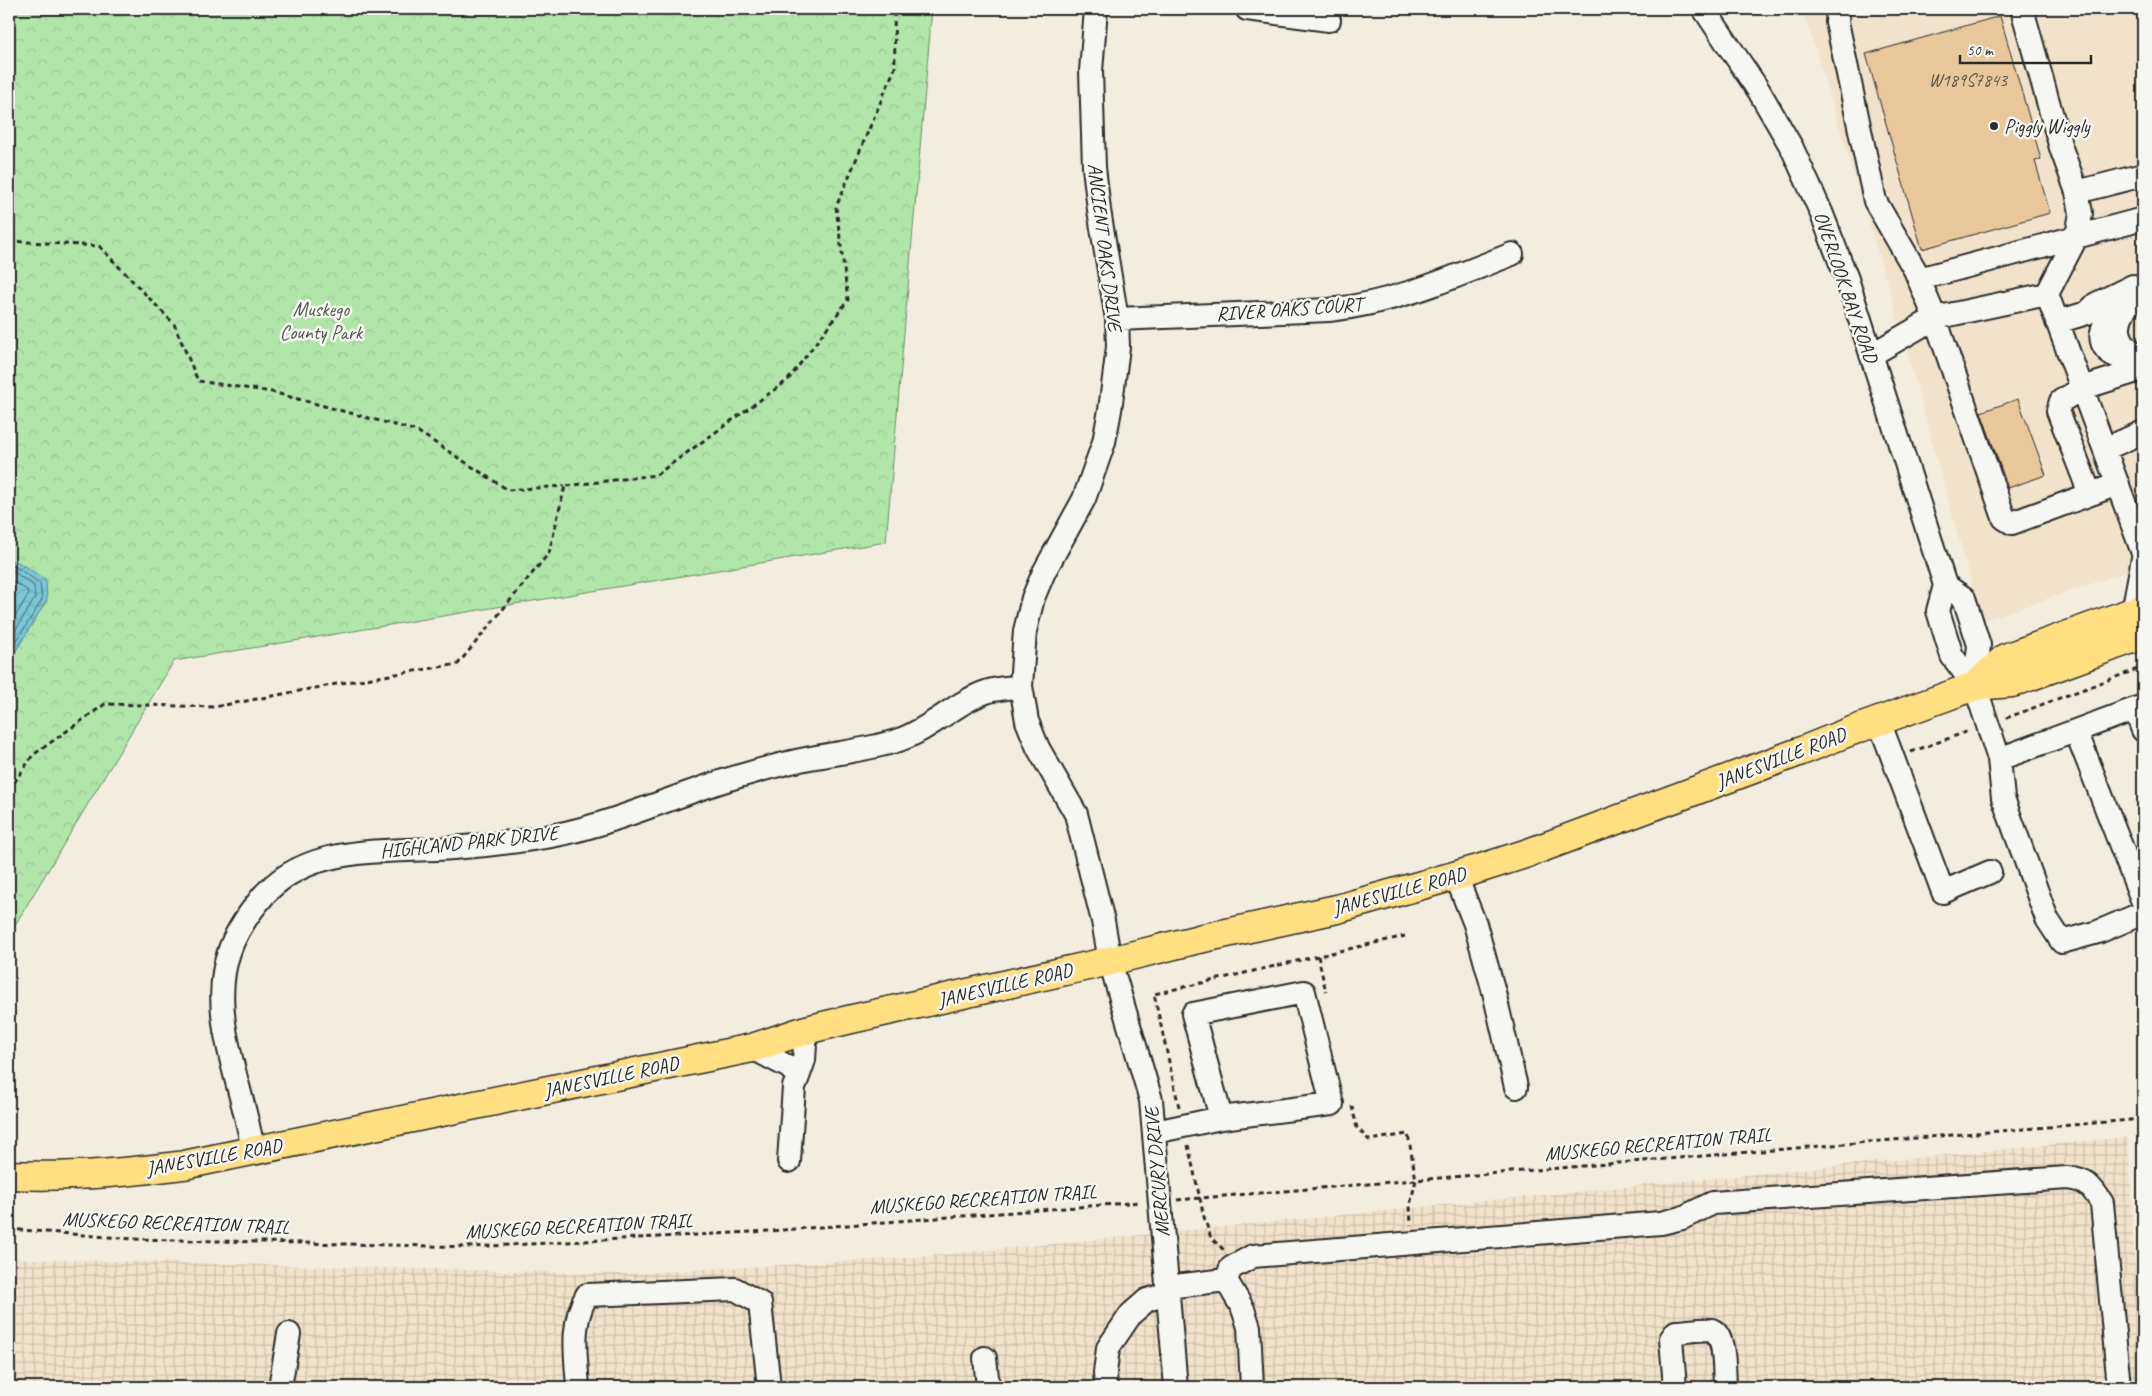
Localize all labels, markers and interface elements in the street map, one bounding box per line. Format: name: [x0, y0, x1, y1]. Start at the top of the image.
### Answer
scale bar: [1960, 32, 2091, 64]
text: 50 m: [1967, 41, 1994, 60]
house number: W189S7843: [1929, 69, 2009, 91]
place label: Piggly Wiggly: [2004, 114, 2091, 139]
marker: Piggly Wiggly: [1988, 120, 2000, 132]
street label: ANCIENT OAKS DRIVE: [1082, 162, 1128, 335]
street label: OVERLOOK BAY ROAD: [1808, 208, 1884, 367]
street label: RIVER OAKS COURT: [1215, 291, 1368, 327]
park label: Muskego County Park: [280, 297, 364, 345]
street label: JANESVILLE ROAD: [1712, 721, 1851, 795]
street label: HIGHLAND PARK DRIVE: [379, 820, 562, 864]
street label: JANESVILLE ROAD: [1328, 861, 1470, 921]
street label: JANESVILLE ROAD: [934, 957, 1076, 1013]
street label: JANESVILLE ROAD: [540, 1050, 682, 1104]
street label: MERCURY DRIVE: [1139, 1104, 1175, 1238]
street label: MUSKEGO RECREATION TRAIL: [1544, 1122, 1773, 1166]
street label: JANESVILLE ROAD: [143, 1133, 285, 1181]
street label: MUSKEGO RECREATION TRAIL: [869, 1179, 1098, 1219]
street label: MUSKEGO RECREATION TRAIL: [62, 1207, 291, 1239]
street label: MUSKEGO RECREATION TRAIL: [465, 1208, 694, 1244]

